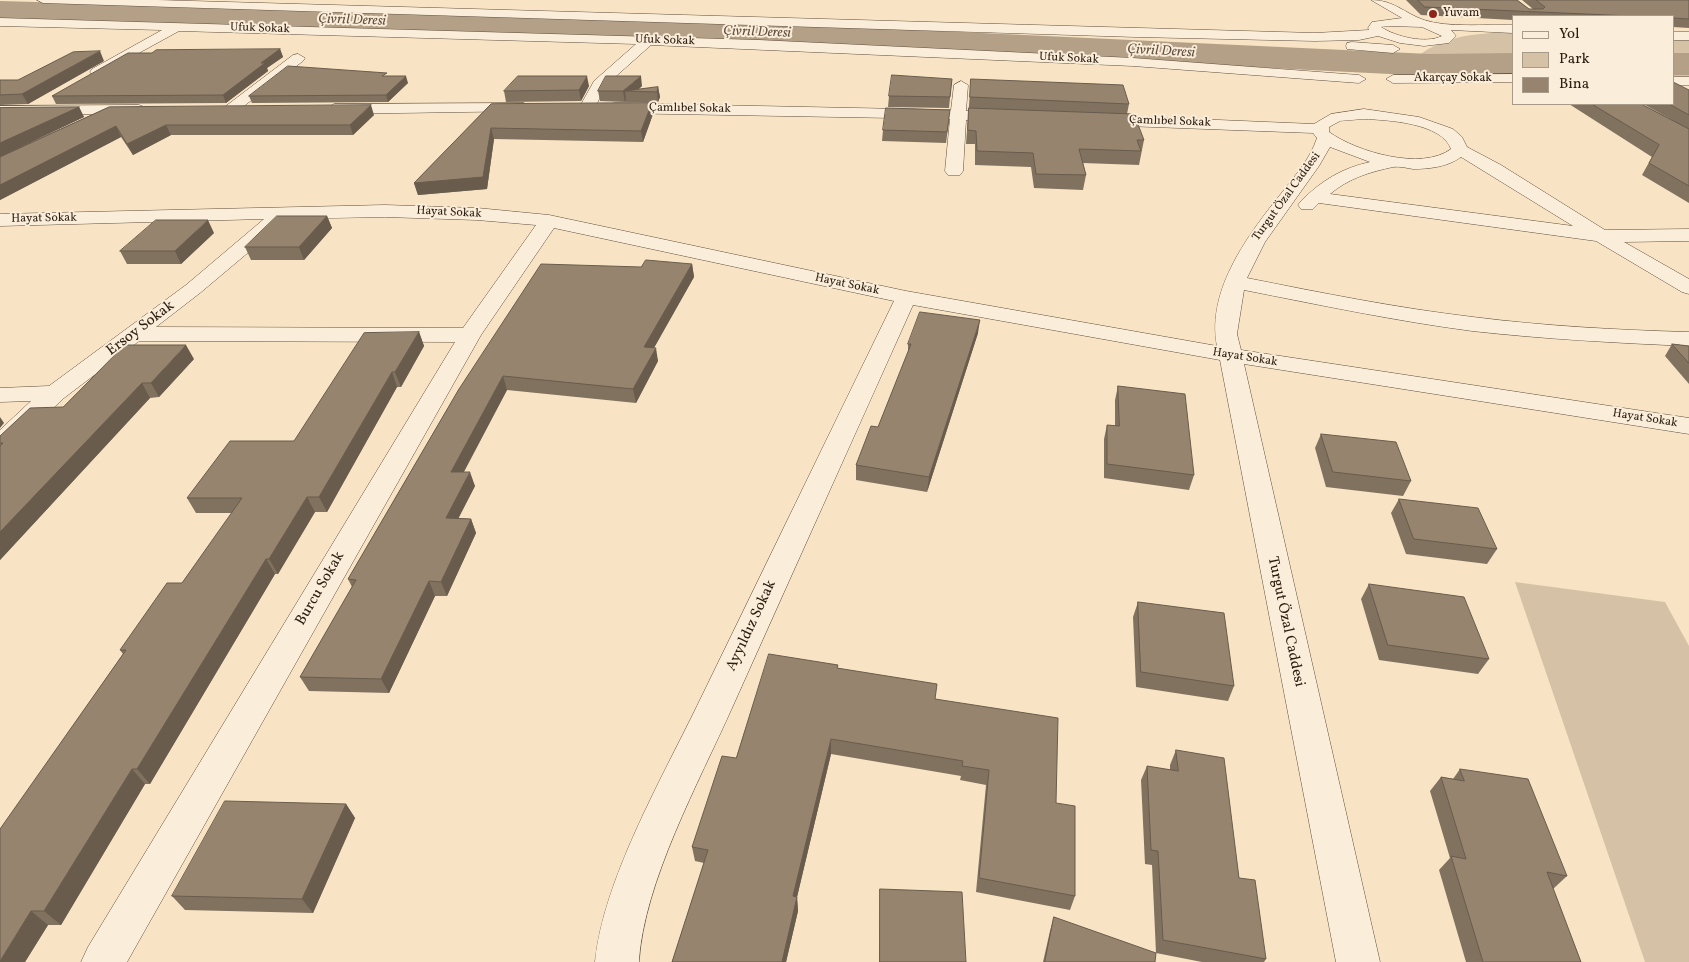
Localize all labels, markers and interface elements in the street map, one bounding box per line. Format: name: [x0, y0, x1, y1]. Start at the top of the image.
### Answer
place label: Yuvam: [1443, 7, 1479, 21]
marker: Yuvam: [1427, 8, 1439, 20]
water label: Çivril Deresi: [318, 11, 386, 31]
legend: [1512, 15, 1674, 105]
street label: Ufuk Sokak: [230, 21, 290, 37]
water label: Çivril Deresi: [723, 23, 791, 43]
text: Yol: [1559, 24, 1579, 45]
street label: Ufuk Sokak: [635, 33, 695, 49]
water label: Çivril Deresi: [1127, 42, 1195, 62]
text: Park: [1559, 49, 1590, 70]
street label: Ufuk Sokak: [1039, 50, 1099, 68]
street label: Akarçay Sokak: [1414, 72, 1492, 86]
text: Bina: [1559, 74, 1589, 95]
street label: Çamlıbel Sokak: [649, 101, 731, 117]
street label: Çamlıbel Sokak: [1129, 113, 1211, 131]
street label: Turgut Özal Caddesi: [1250, 150, 1324, 244]
street label: Hayat Sokak: [416, 204, 482, 222]
street label: Hayat Sokak: [11, 211, 77, 227]
street label: Hayat Sokak: [813, 271, 881, 299]
street label: Ersoy Sokak: [103, 298, 179, 360]
street label: Hayat Sokak: [1212, 346, 1278, 370]
street label: Hayat Sokak: [1612, 407, 1678, 431]
street label: Burcu Sokak: [293, 549, 349, 629]
street label: Turgut Özal Caddesi: [1262, 555, 1308, 689]
street label: Ayyıldız Sokak: [723, 578, 781, 674]

